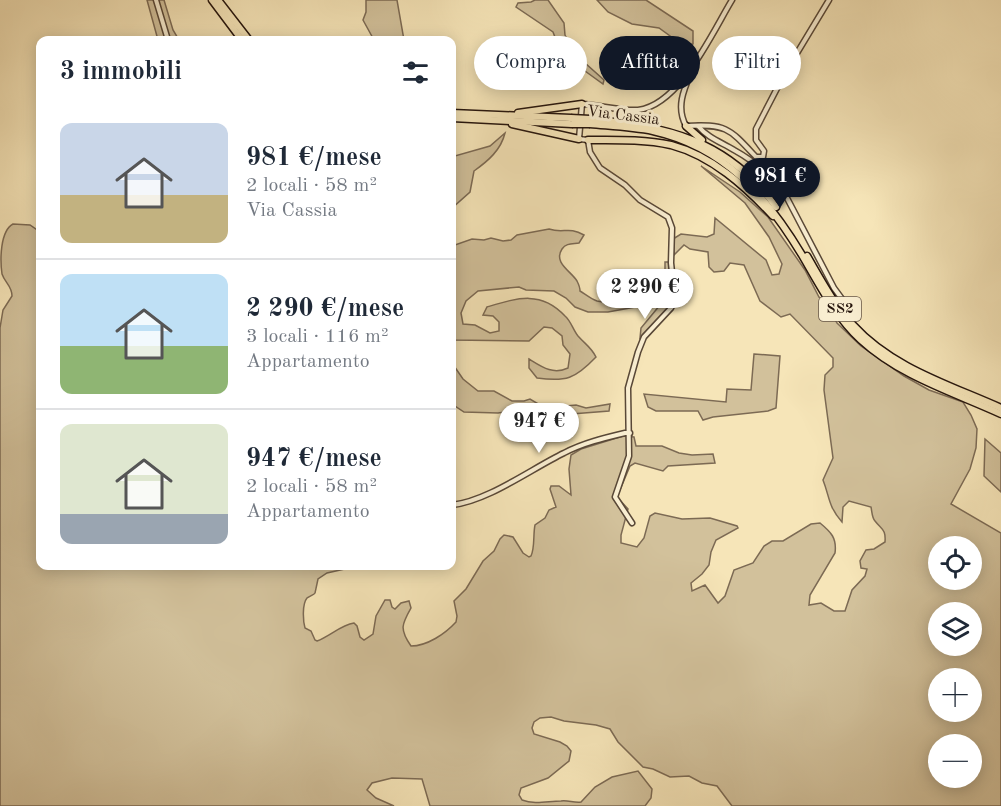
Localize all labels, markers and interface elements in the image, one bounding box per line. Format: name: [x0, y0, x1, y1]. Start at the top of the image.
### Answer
chip: Compra: [474, 36, 587, 90]
chip: Affitta: [599, 36, 700, 90]
chip: Filtri: [712, 36, 801, 90]
icon: filters: [399, 56, 432, 89]
text: 3 immobili: [60, 59, 182, 85]
street label: Via Cassia: [586, 104, 660, 128]
text: 981 €/mese: [246, 145, 382, 171]
icon: home: [108, 147, 180, 219]
pin: 981 €: [738, 158, 822, 209]
text: 981 €: [754, 167, 806, 187]
text: 2 locali · 58 m²: [246, 176, 377, 196]
text: Via Cassia: [246, 201, 337, 221]
pin: 2 290 €: [590, 269, 700, 320]
text: 2 290 €: [610, 278, 680, 298]
text: 2 290 €/mese: [246, 296, 404, 322]
road number: SS2: [819, 297, 861, 321]
icon: home: [108, 298, 180, 370]
text: 3 locali · 116 m²: [246, 327, 389, 347]
text: Appartamento: [246, 352, 370, 372]
pin: 947 €: [497, 403, 581, 454]
text: 947 €: [513, 412, 565, 432]
text: 947 €/mese: [246, 446, 382, 472]
icon: home: [108, 448, 180, 520]
text: 2 locali · 58 m²: [246, 477, 377, 497]
text: Appartamento: [246, 502, 370, 522]
map controls: [928, 536, 982, 788]
button: locate: [928, 536, 982, 590]
button: layers: [928, 602, 982, 656]
button: +: [928, 668, 982, 722]
button: −: [928, 734, 982, 788]

